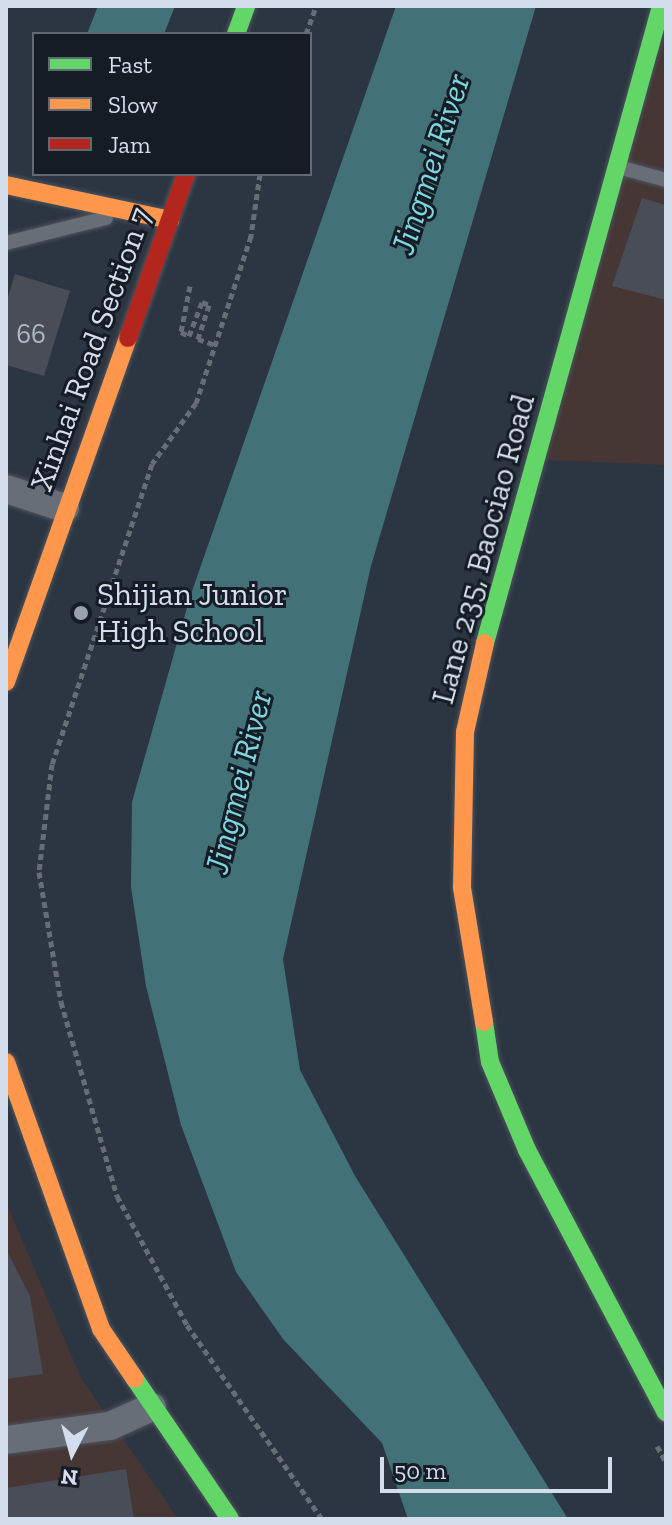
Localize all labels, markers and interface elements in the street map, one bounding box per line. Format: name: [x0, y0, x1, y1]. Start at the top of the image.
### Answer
legend: [32, 32, 312, 176]
text: Fast: [108, 50, 152, 79]
water label: Jingmei River: [382, 69, 478, 259]
text: Slow: [108, 90, 158, 119]
text: Jam: [108, 130, 151, 159]
street label: Xinhai Road Section 7: [22, 202, 160, 496]
house number: 66: [16, 317, 46, 351]
street label: Lane 235, Baociao Road: [423, 390, 543, 708]
place label: Shijian Junior High School: [97, 576, 288, 651]
marker: Shijian Junior High School: [72, 604, 90, 622]
water label: Jingmei River: [196, 686, 280, 878]
north arrow: [32, 1413, 112, 1493]
scale bar: [384, 1441, 616, 1491]
text: 50 m: [394, 1456, 446, 1485]
text: N: [60, 1463, 79, 1492]

